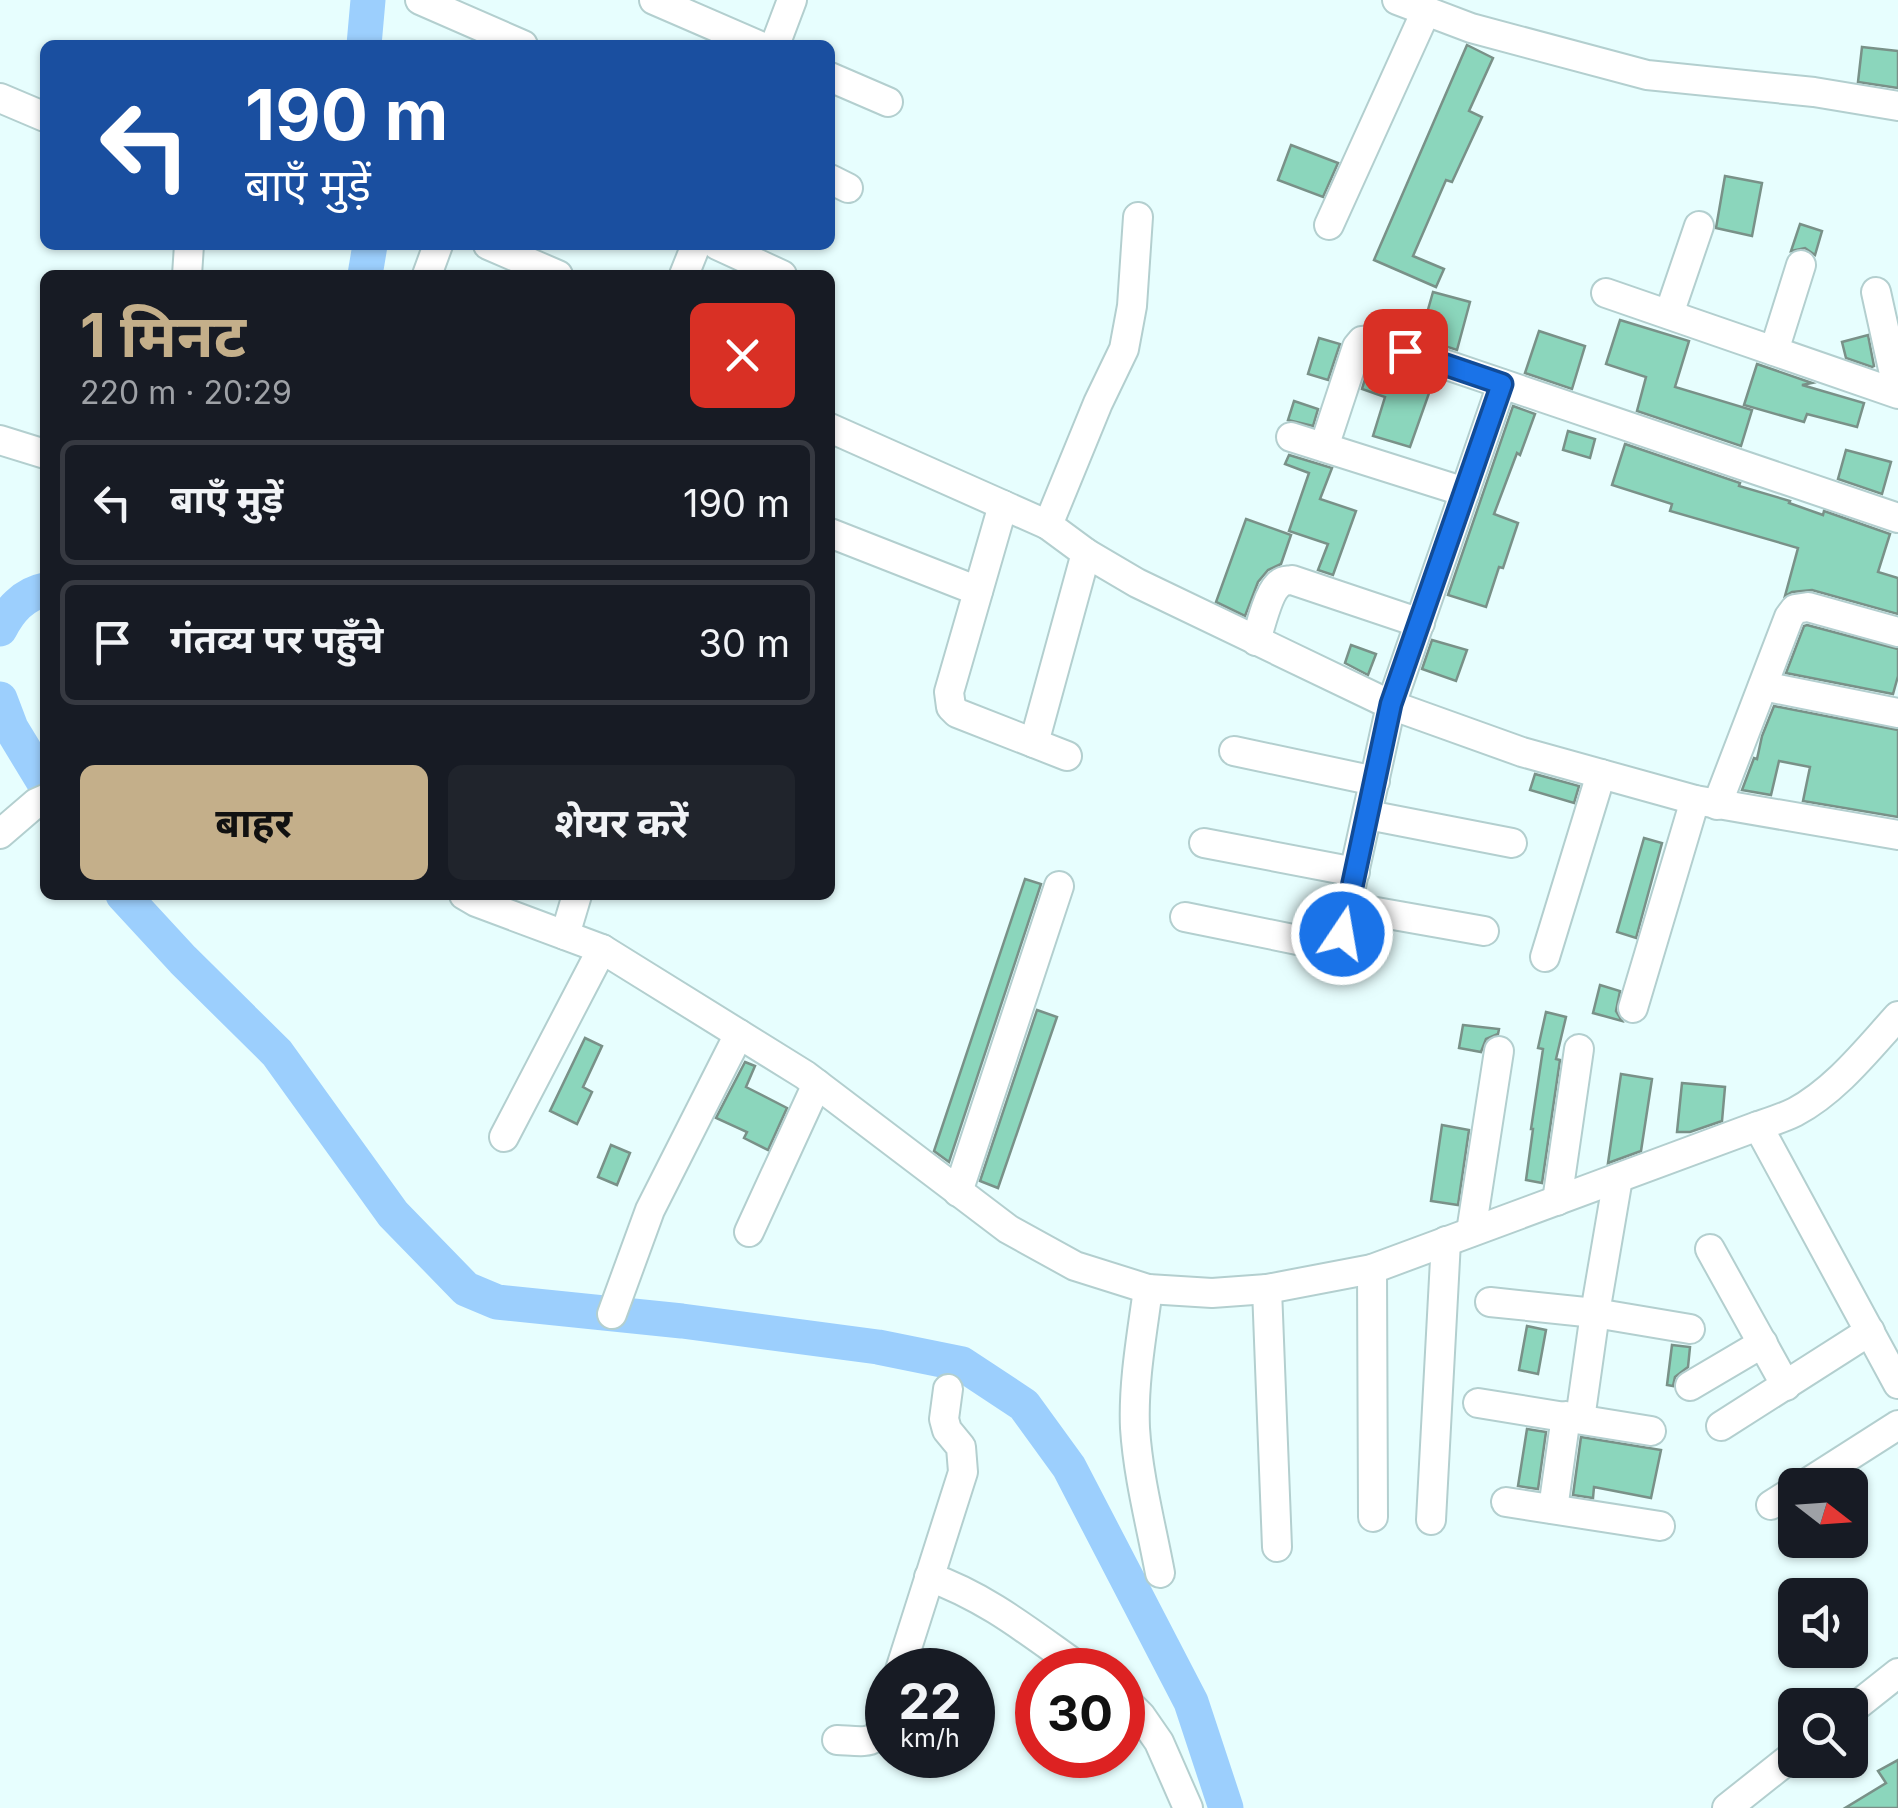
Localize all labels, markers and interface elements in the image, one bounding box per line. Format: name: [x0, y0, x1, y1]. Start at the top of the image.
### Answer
text: 190 m: [245, 72, 448, 157]
icon: left: [80, 80, 210, 210]
text: बाएँ मुड़ें: [245, 157, 371, 212]
text: 1 मिनट: [80, 299, 246, 371]
button: close: [690, 303, 795, 408]
pin: [1363, 309, 1448, 394]
icon: arrive: [1378, 324, 1433, 379]
text: 220 m · 20:29: [80, 373, 292, 412]
icon: left: [85, 475, 140, 530]
text: बाएँ मुड़ें: [170, 476, 283, 522]
text: 190 m: [683, 480, 790, 526]
icon: arrive: [85, 615, 140, 670]
text: गंतव्य पर पहुँचे: [170, 616, 383, 662]
text: 30 m: [699, 620, 790, 666]
button: बाहर: [80, 765, 428, 880]
button: शेयर करें: [448, 765, 795, 880]
position arrow: [1290, 882, 1394, 986]
north arrow: [1778, 1468, 1868, 1558]
map controls: [1778, 1468, 1868, 1778]
button: sound: [1778, 1578, 1868, 1668]
speed limit sign: 30: [1015, 1648, 1145, 1778]
text: 22: [899, 1671, 962, 1731]
button: search: [1778, 1688, 1868, 1778]
text: km/h: [900, 1723, 960, 1753]

